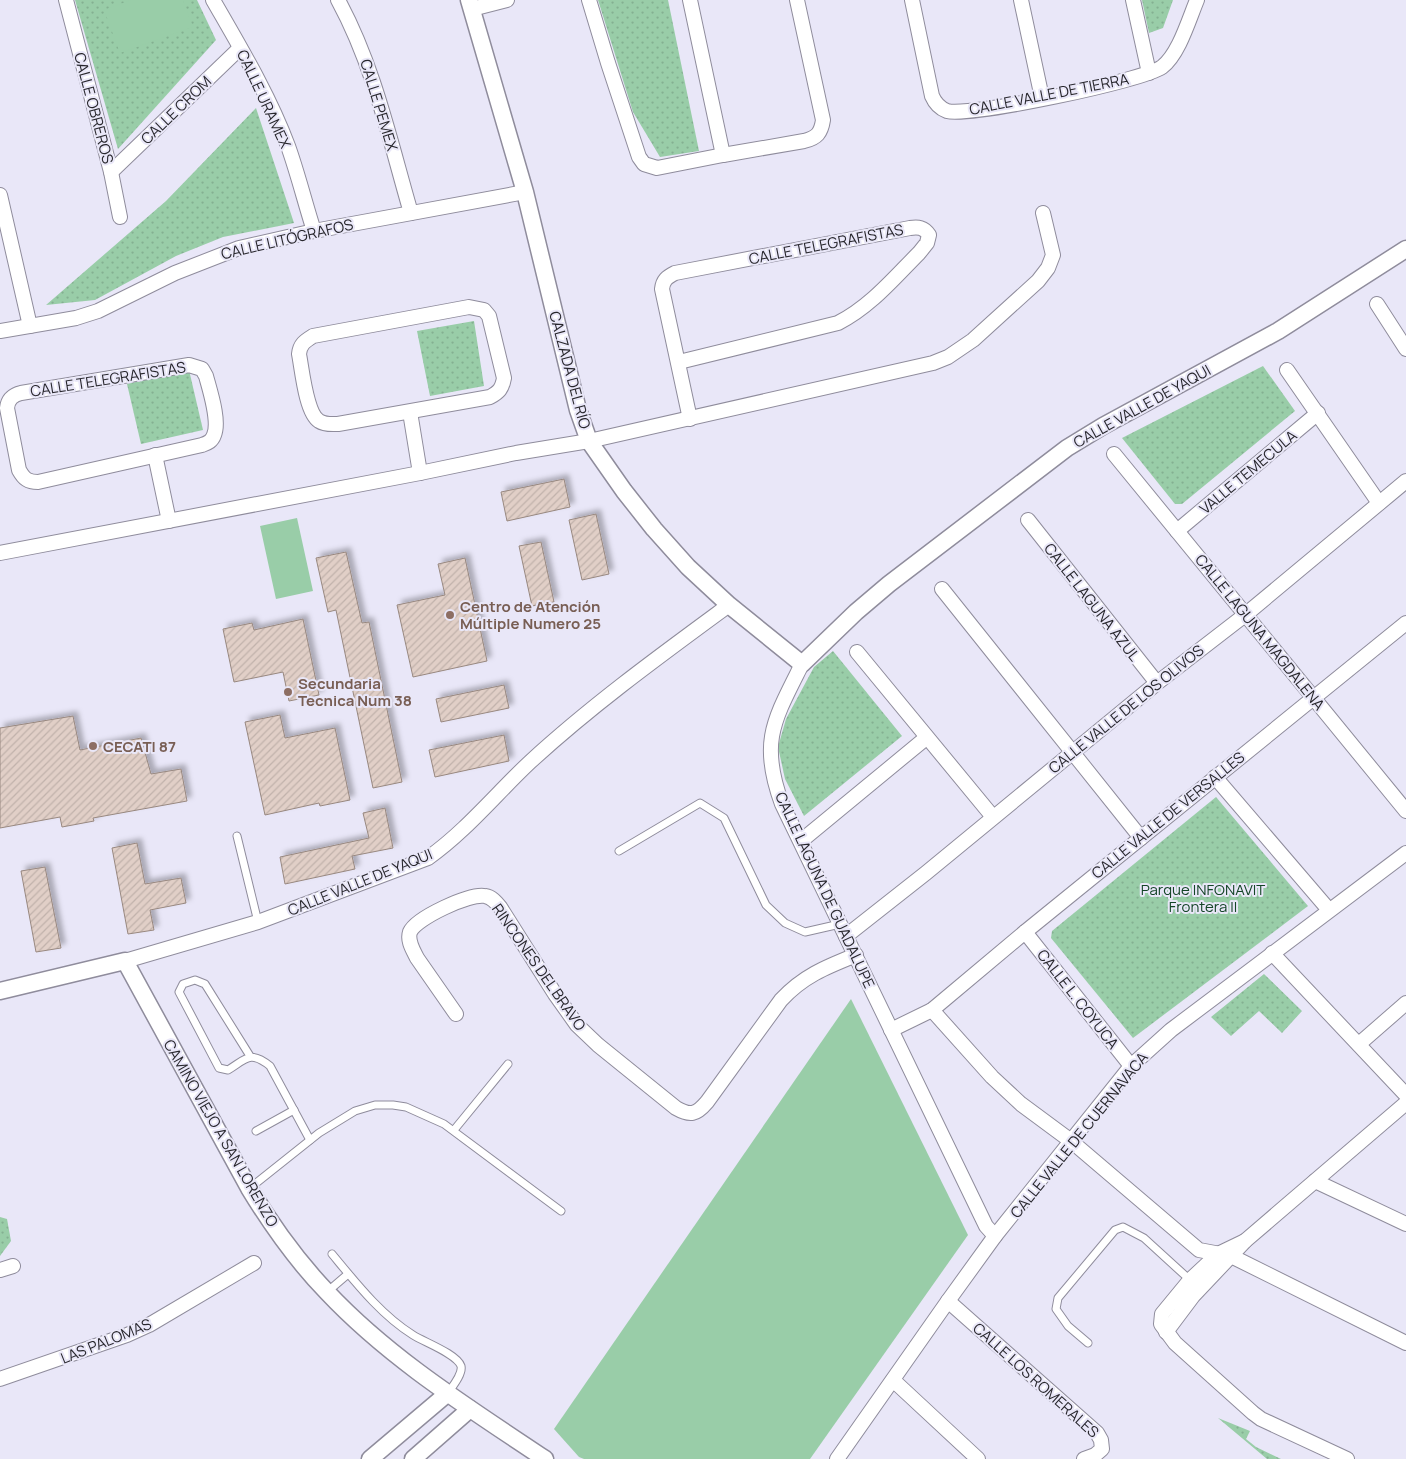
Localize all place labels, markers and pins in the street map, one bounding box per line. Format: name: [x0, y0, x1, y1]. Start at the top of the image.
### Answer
place label: Centro de Atención Múltiple Numero 25: [460, 596, 601, 634]
marker: Centro de Atención Múltiple Numero 25: [444, 609, 456, 621]
place label: Secundaria Tecnica Num 38: [298, 673, 412, 711]
marker: Secundaria Tecnica Num 38: [282, 686, 294, 698]
place label: CECATI 87: [103, 736, 176, 757]
marker: CECATI 87: [87, 740, 99, 752]

